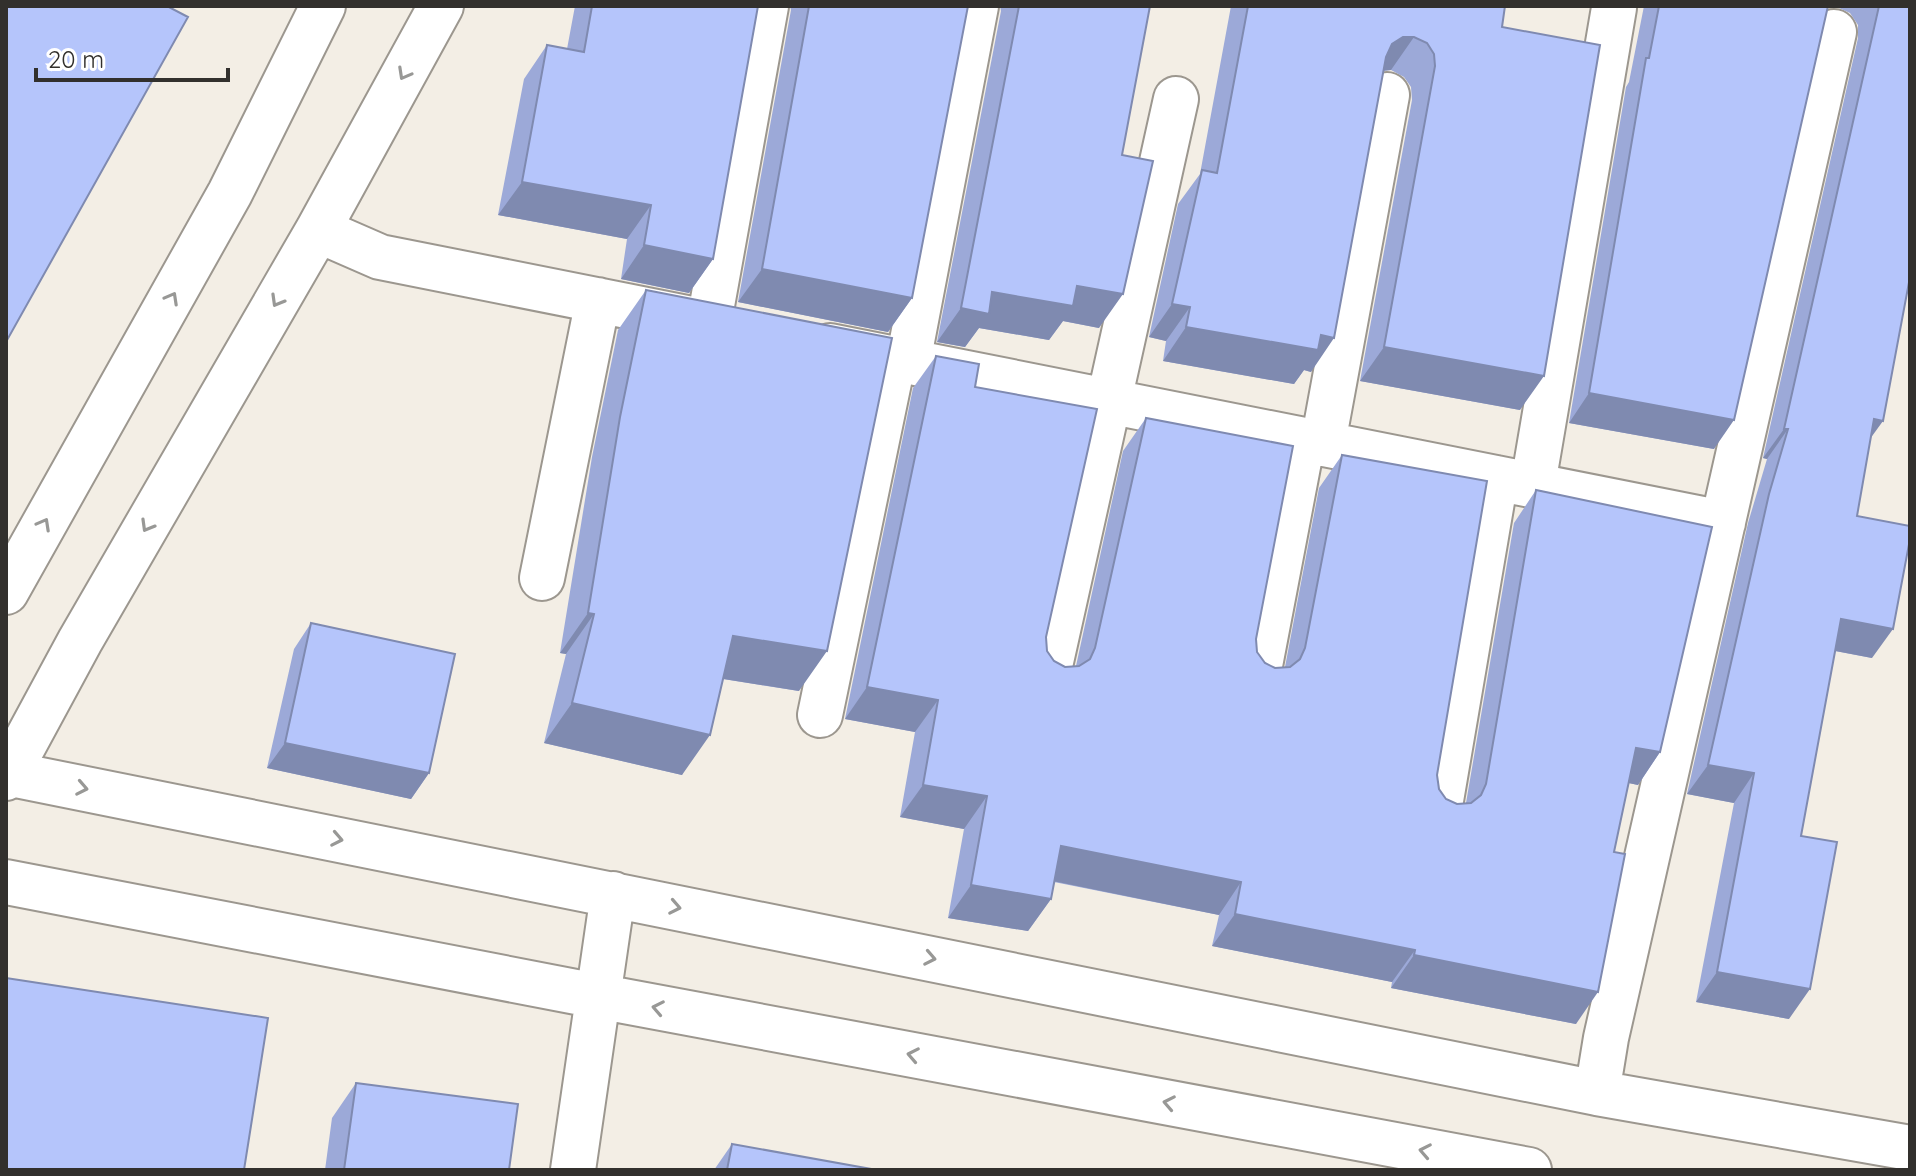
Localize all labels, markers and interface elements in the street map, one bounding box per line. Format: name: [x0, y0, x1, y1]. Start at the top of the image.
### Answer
scale bar: [36, 32, 228, 82]
text: 20 m: [48, 44, 104, 74]
one-way arrow: [398, 66, 413, 81]
one-way arrow: [162, 291, 177, 306]
one-way arrow: [271, 293, 287, 307]
one-way arrow: [34, 518, 50, 533]
one-way arrow: [141, 518, 157, 532]
one-way arrow: [75, 779, 89, 796]
one-way arrow: [330, 830, 344, 847]
one-way arrow: [668, 897, 681, 914]
one-way arrow: [922, 949, 936, 966]
one-way arrow: [651, 1000, 665, 1017]
one-way arrow: [907, 1048, 920, 1065]
one-way arrow: [1163, 1095, 1176, 1112]
one-way arrow: [1418, 1143, 1431, 1160]

